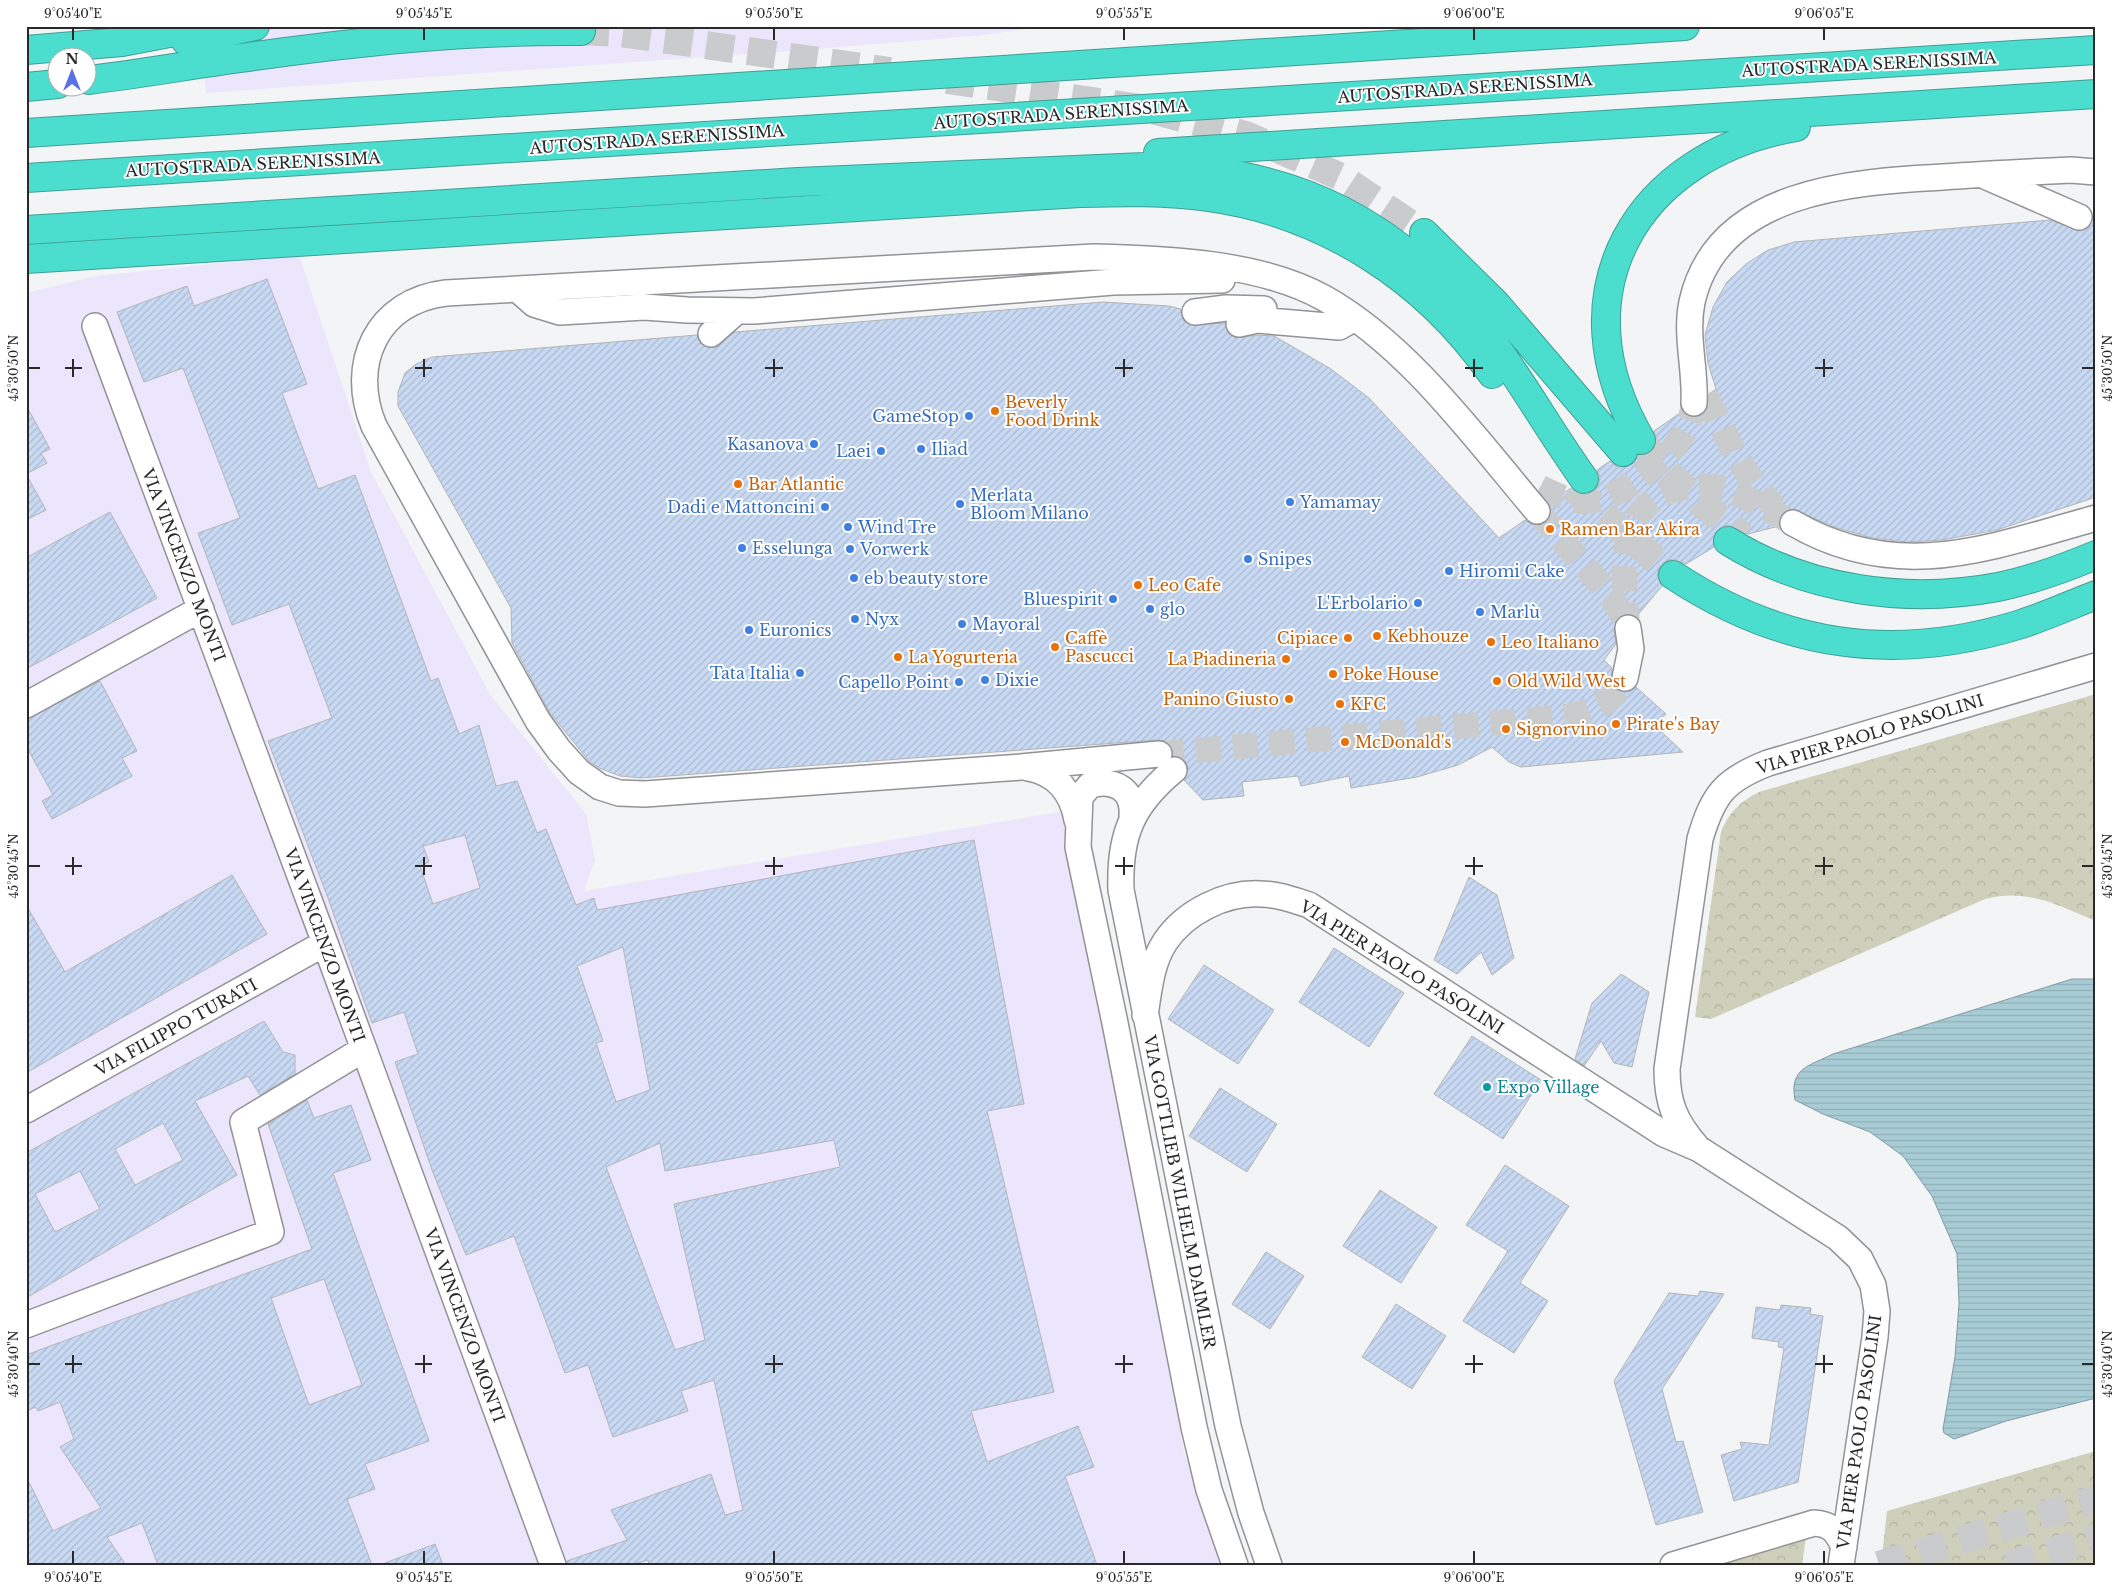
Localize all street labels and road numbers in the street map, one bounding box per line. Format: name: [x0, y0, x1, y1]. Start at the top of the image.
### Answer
street label: AUTOSTRADA SERENISSIMA: [1740, 47, 1998, 81]
street label: AUTOSTRADA SERENISSIMA: [1336, 69, 1594, 107]
street label: AUTOSTRADA SERENISSIMA: [932, 95, 1190, 133]
street label: AUTOSTRADA SERENISSIMA: [528, 120, 786, 158]
street label: AUTOSTRADA SERENISSIMA: [124, 147, 382, 181]
street label: VIA VINCENZO MONTI: [138, 465, 230, 664]
street label: VIA PIER PAOLO PASOLINI: [1753, 690, 1986, 778]
street label: VIA VINCENZO MONTI: [280, 844, 369, 1045]
street label: VIA PIER PAOLO PASOLINI: [1296, 895, 1508, 1038]
street label: VIA FILIPPO TURATI: [91, 974, 261, 1080]
street label: VIA GOTTLIEB WILHELM DAIMLER: [1140, 1032, 1221, 1352]
street label: VIA VINCENZO MONTI: [420, 1224, 509, 1425]
street label: VIA PIER PAOLO PASOLINI: [1832, 1313, 1885, 1552]

